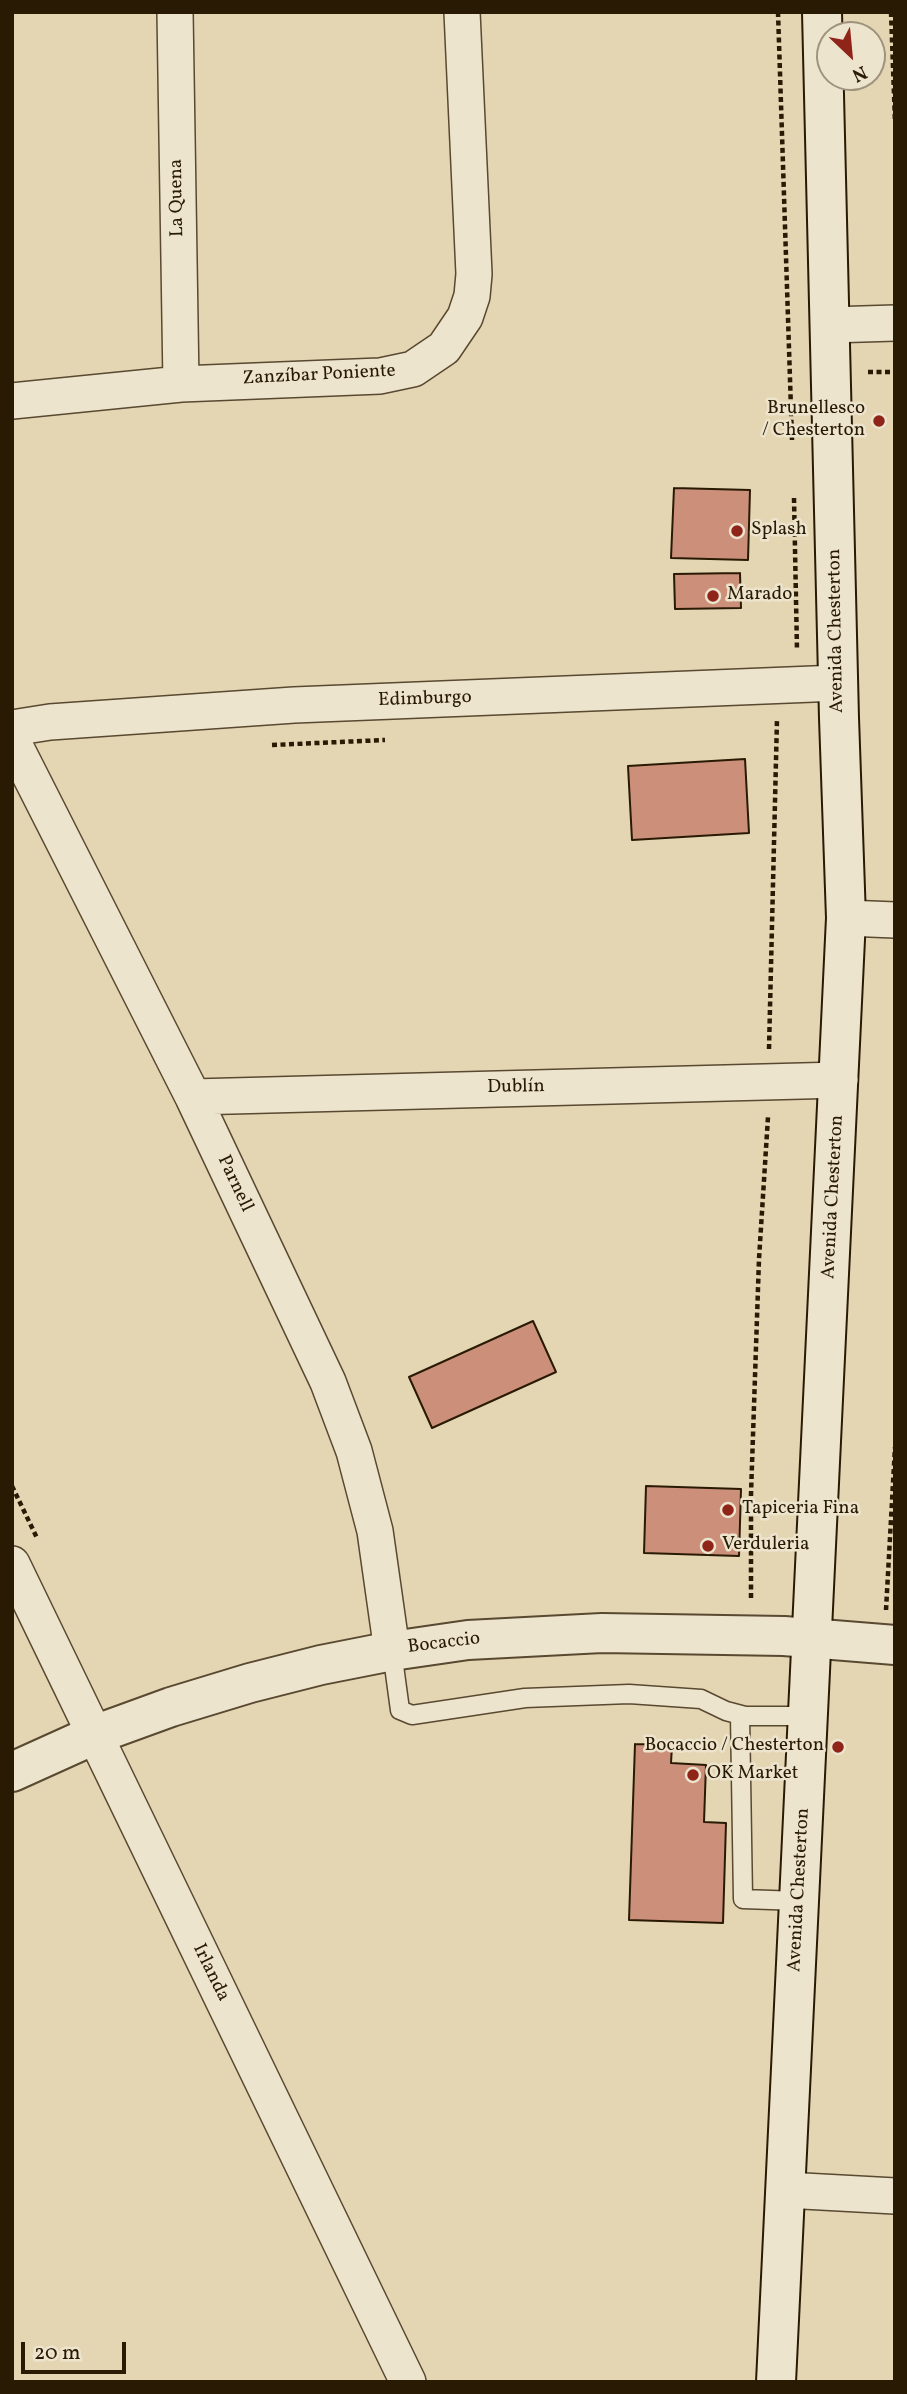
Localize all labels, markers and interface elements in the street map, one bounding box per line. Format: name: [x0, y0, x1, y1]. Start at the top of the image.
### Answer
north arrow: [816, 21, 886, 91]
text: N: [847, 58, 871, 88]
street label: La Quena: [166, 159, 190, 237]
street label: Zanzíbar Poniente: [242, 361, 396, 391]
place label: Brunellesco / Chesterton: [762, 399, 865, 443]
marker: Brunellesco / Chesterton: [871, 413, 887, 429]
place label: Splash: [751, 520, 807, 542]
marker: Splash: [729, 523, 745, 539]
street label: Avenida Chesterton: [824, 549, 850, 713]
place label: Marado: [727, 585, 792, 607]
marker: Marado: [705, 588, 721, 604]
street label: Edimburgo: [378, 687, 472, 713]
street label: Dublín: [487, 1076, 545, 1100]
street label: Avenida Chesterton: [818, 1114, 850, 1280]
street label: Parnell: [211, 1152, 257, 1216]
place label: Tapiceria Fina: [742, 1499, 859, 1521]
marker: Tapiceria Fina: [720, 1502, 736, 1518]
place label: Verduleria: [722, 1535, 809, 1557]
marker: Verduleria: [700, 1538, 716, 1554]
street label: Bocaccio: [407, 1628, 481, 1660]
place label: Bocaccio / Chesterton: [645, 1736, 824, 1758]
marker: Bocaccio / Chesterton: [830, 1739, 846, 1755]
place label: OK Market: [707, 1764, 798, 1786]
marker: OK Market: [685, 1767, 701, 1783]
street label: Avenida Chesterton: [784, 1807, 816, 1973]
street label: Irlanda: [186, 1940, 234, 2006]
scale bar: [24, 2328, 130, 2372]
text: 20 m: [34, 2339, 80, 2368]

